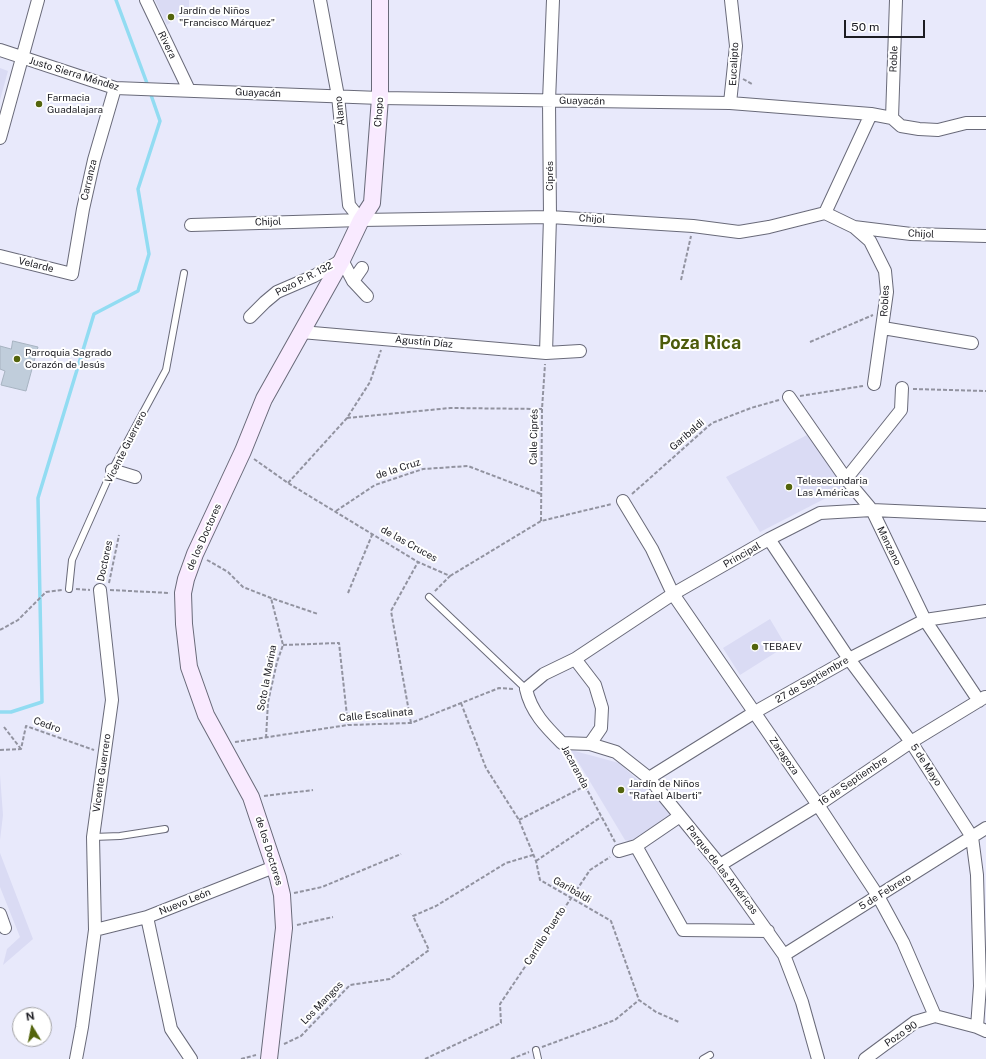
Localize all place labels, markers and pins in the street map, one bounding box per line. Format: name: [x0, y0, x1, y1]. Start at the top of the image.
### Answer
place label: Jardín de Niños "Francisco Márquez": [179, 5, 275, 28]
marker: Jardín de Niños "Francisco Márquez": [166, 12, 176, 22]
place label: Farmacia Guadalajara: [47, 92, 103, 116]
marker: Farmacia Guadalajara: [34, 99, 44, 109]
place label: Parroquia Sagrado Corazón de Jesús: [25, 347, 112, 370]
marker: Parroquia Sagrado Corazón de Jesús: [12, 354, 22, 364]
place label: Telesecundaria Las Américas: [797, 475, 868, 498]
marker: Telesecundaria Las Américas: [784, 482, 794, 492]
place label: TEBAEV: [763, 641, 802, 653]
marker: TEBAEV: [750, 642, 760, 652]
place label: Jardín de Niños "Rafael Alberti": [629, 778, 702, 802]
marker: Jardín de Niños "Rafael Alberti": [616, 785, 626, 795]

